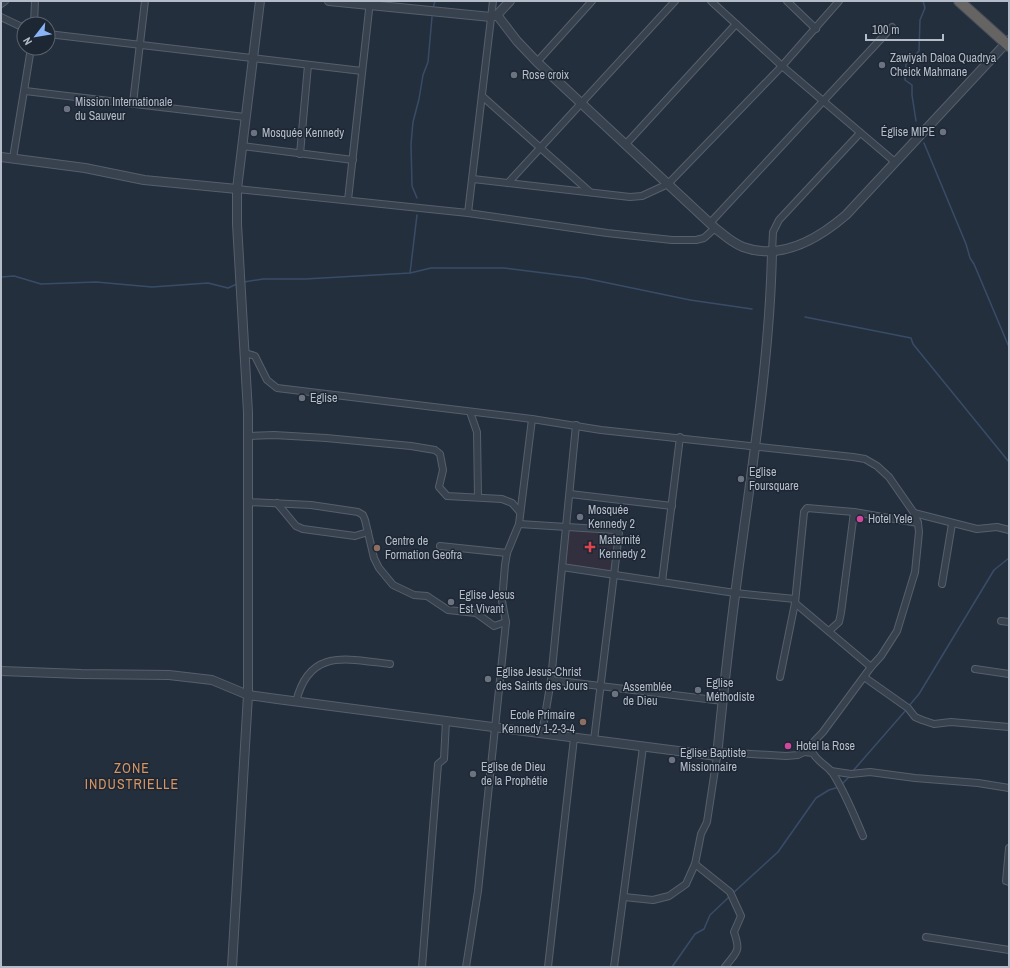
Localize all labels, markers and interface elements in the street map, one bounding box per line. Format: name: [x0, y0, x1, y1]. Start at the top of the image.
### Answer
north arrow: [16, 16, 56, 56]
scale bar: [866, 16, 943, 42]
text: 100 m: [872, 22, 899, 38]
text: N: [20, 35, 35, 48]
place label: Zawiyah Daloa Quadrya Cheick Mahmane: [890, 50, 997, 80]
marker: Zawiyah Daloa Quadrya Cheick Mahmane: [877, 60, 887, 70]
place label: Rose croix: [522, 67, 569, 83]
marker: Rose croix: [509, 70, 519, 80]
place label: Mission Internationale du Sauveur: [75, 94, 172, 124]
marker: Mission Internationale du Sauveur: [62, 104, 72, 114]
place label: Église MIPE: [881, 124, 935, 140]
place label: Mosquée Kennedy: [262, 125, 344, 141]
marker: Église MIPE: [938, 127, 948, 137]
marker: Mosquée Kennedy: [249, 128, 259, 138]
place label: Eglise: [310, 390, 337, 406]
marker: Eglise: [297, 393, 307, 403]
place label: Eglise Foursquare: [749, 464, 799, 494]
marker: Eglise Foursquare: [736, 474, 746, 484]
place label: Mosquée Kennedy 2: [588, 502, 635, 532]
place label: Hotel Yele: [868, 511, 912, 527]
marker: Mosquée Kennedy 2: [575, 512, 585, 522]
marker: Hotel Yele: [855, 514, 865, 524]
place label: Maternité Kennedy 2: [599, 532, 646, 562]
place label: Centre de Formation Geofra: [385, 533, 463, 563]
marker: Maternité Kennedy 2: [584, 541, 596, 553]
marker: Centre de Formation Geofra: [372, 543, 382, 553]
place label: Eglise Jesus Est Vivant: [459, 587, 515, 617]
marker: Eglise Jesus Est Vivant: [446, 597, 456, 607]
place label: Eglise Jesus-Christ des Saints des Jours: [496, 664, 588, 694]
marker: Eglise Jesus-Christ des Saints des Jours: [483, 674, 493, 684]
place label: Eglise Méthodiste: [706, 675, 755, 705]
place label: Assemblée de Dieu: [622, 679, 672, 709]
marker: Eglise Méthodiste: [693, 685, 703, 695]
marker: Assemblée de Dieu: [610, 689, 620, 699]
place label: Ecole Primaire Kennedy 1-2-3-4: [502, 707, 576, 737]
marker: Ecole Primaire Kennedy 1-2-3-4: [578, 717, 588, 727]
place label: Hotel la Rose: [796, 738, 855, 754]
marker: Hotel la Rose: [783, 741, 793, 751]
place label: Eglise Baptiste Missionnaire: [680, 745, 746, 775]
marker: Eglise Baptiste Missionnaire: [667, 755, 677, 765]
district label: ZONE INDUSTRIELLE: [85, 759, 179, 793]
place label: Eglise de Dieu de la Prophétie: [481, 759, 548, 789]
marker: Eglise de Dieu de la Prophétie: [468, 769, 478, 779]

